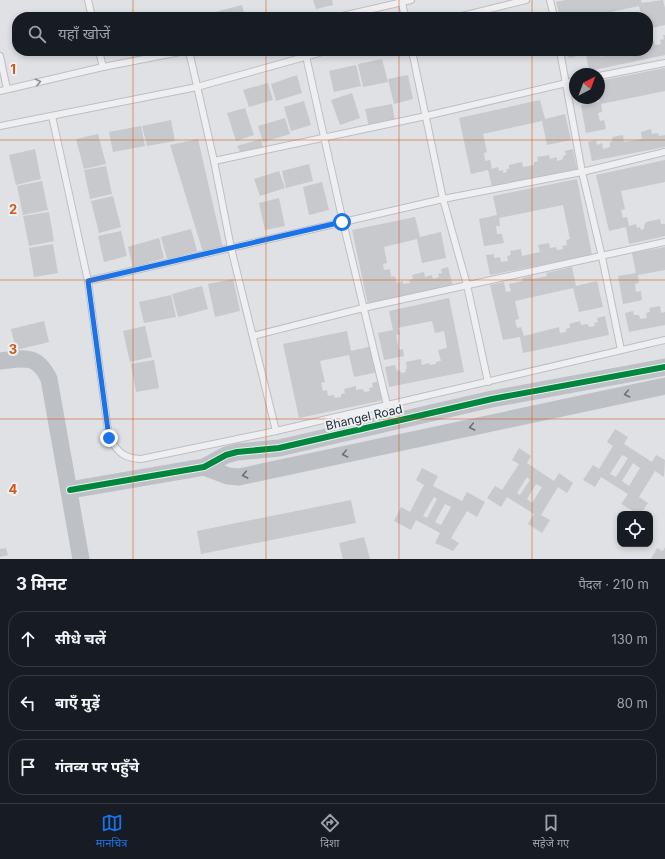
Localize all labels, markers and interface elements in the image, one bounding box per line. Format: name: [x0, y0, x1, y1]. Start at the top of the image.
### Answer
search box: [12, 12, 653, 56]
icon: search: [26, 23, 48, 45]
text: यहाँ खोजें: [58, 24, 110, 43]
text: 1: [10, 61, 16, 77]
north arrow: [569, 68, 605, 104]
one-way arrow: [35, 78, 41, 86]
text: 2: [9, 201, 17, 217]
route start: [333, 213, 351, 231]
text: 3: [9, 341, 17, 357]
one-way arrow: [624, 390, 630, 398]
street label: Bhangel Road: [324, 401, 404, 433]
one-way arrow: [469, 423, 475, 431]
route end: [100, 429, 118, 447]
one-way arrow: [342, 450, 348, 458]
one-way arrow: [242, 471, 248, 479]
text: 4: [9, 481, 18, 497]
map controls: [617, 511, 653, 547]
button: locate: [617, 511, 653, 547]
text: 3 मिनट: [16, 574, 67, 594]
text: पैदल · 210 m: [578, 576, 649, 592]
icon: ahead: [17, 628, 39, 650]
text: सीधे चलें: [55, 629, 106, 648]
text: 130 m: [611, 631, 648, 647]
icon: left: [17, 692, 39, 714]
text: बाएँ मुड़ें: [55, 693, 100, 712]
text: 80 m: [617, 695, 648, 711]
icon: arrive: [17, 756, 39, 778]
text: गंतव्य पर पहुँचे: [55, 757, 139, 776]
tab: मानचित्र: [96, 812, 127, 851]
tab: दिशा: [319, 812, 341, 851]
tab: सहेजे गए: [532, 812, 569, 851]

